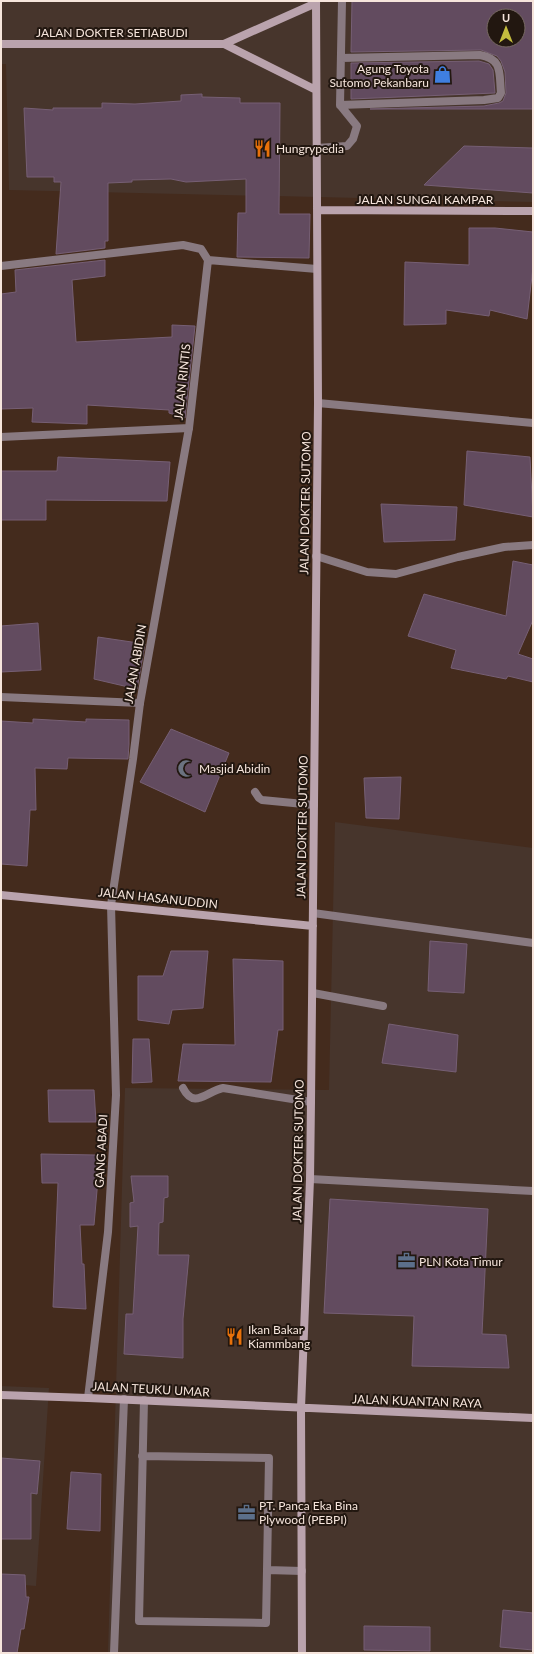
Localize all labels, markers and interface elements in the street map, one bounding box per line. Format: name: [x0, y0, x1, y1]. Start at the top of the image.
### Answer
north arrow: [486, 8, 526, 48]
text: U: [502, 11, 510, 24]
street label: JALAN DOKTER SETIABUDI: [36, 25, 188, 40]
place label: Agung Toyota Sutomo Pekanbaru: [329, 61, 429, 90]
shop icon: Agung Toyota Sutomo Pekanbaru: [432, 65, 452, 85]
restaurant icon: Hungrypedia: [253, 138, 273, 158]
place label: Hungrypedia: [276, 141, 344, 156]
street label: JALAN SUNGAI KAMPAR: [357, 192, 494, 207]
street label: JALAN RINTIS: [171, 343, 193, 421]
street label: JALAN DOKTER SUTOMO: [296, 431, 314, 575]
street label: JALAN ABIDIN: [121, 623, 149, 705]
street label: JALAN DOKTER SUTOMO: [293, 755, 311, 899]
mosque icon: Masjid Abidin: [176, 758, 196, 778]
place label: Masjid Abidin: [199, 761, 270, 776]
street label: JALAN HASANUDDIN: [97, 884, 219, 912]
street label: JALAN DOKTER SUTOMO: [289, 1079, 307, 1223]
street label: GANG ABADI: [92, 1114, 110, 1188]
office icon: PLN Kota Timur: [396, 1251, 416, 1271]
place label: PLN Kota Timur: [419, 1254, 503, 1269]
place label: Ikan Bakar Kiammbang: [248, 1322, 310, 1351]
restaurant icon: Ikan Bakar Kiammbang: [225, 1326, 245, 1346]
street label: JALAN TEUKU UMAR: [92, 1378, 211, 1400]
street label: JALAN KUANTAN RAYA: [352, 1391, 483, 1411]
place label: PT. Panca Eka Bina Plywood (PEBPI): [259, 1498, 358, 1527]
office icon: PT. Panca Eka Bina Plywood (PEBPI): [236, 1502, 256, 1522]

